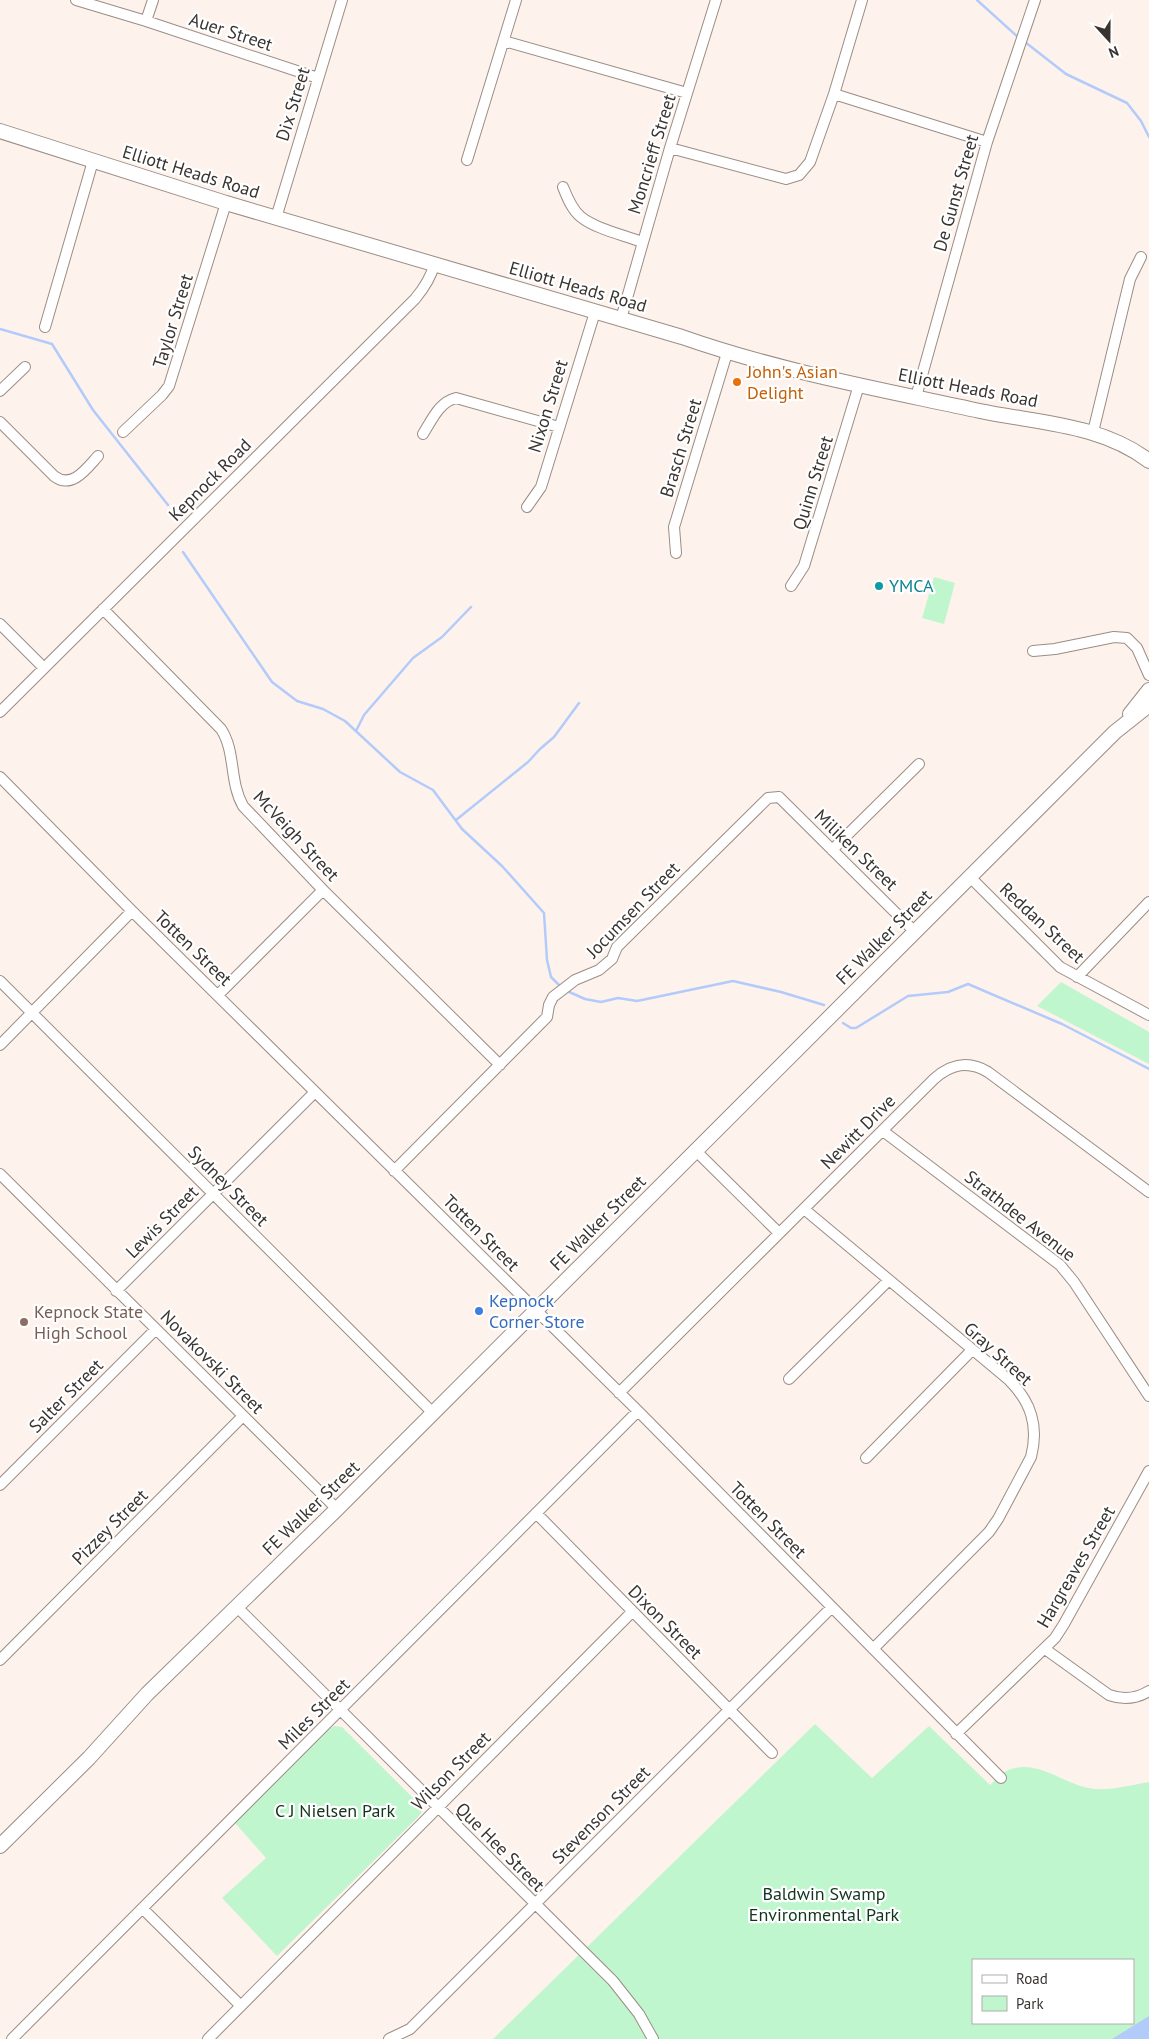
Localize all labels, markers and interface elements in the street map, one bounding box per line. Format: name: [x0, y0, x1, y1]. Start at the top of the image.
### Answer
street label: Auer Street: [187, 7, 276, 56]
north arrow: [1084, 15, 1134, 65]
text: N: [1106, 42, 1121, 62]
street label: Dix Street: [270, 64, 315, 144]
street label: Moncrieff Street: [622, 91, 681, 217]
street label: De Gunst Street: [928, 132, 983, 254]
street label: Elliott Heads Road: [120, 140, 262, 203]
street label: Elliott Heads Road: [507, 256, 650, 317]
street label: Taylor Street: [147, 271, 198, 371]
street label: Nixon Street: [522, 357, 573, 455]
place label: John's Asian Delight: [746, 360, 838, 404]
street label: Elliott Heads Road: [896, 363, 1040, 412]
marker: John's Asian Delight: [731, 376, 743, 388]
street label: Brasch Street: [655, 396, 706, 500]
street label: Kepnock Road: [163, 433, 256, 526]
street label: Quinn Street: [787, 433, 838, 533]
place label: YMCA: [889, 574, 934, 597]
marker: YMCA: [873, 580, 885, 592]
street label: McVeigh Street: [248, 785, 344, 886]
street label: Miliken Street: [810, 804, 903, 895]
street label: Jocumsen Street: [580, 857, 684, 963]
street label: Reddan Street: [995, 877, 1090, 968]
street label: FE Walker Street: [831, 884, 936, 989]
street label: Totten Street: [150, 905, 237, 990]
street label: Newitt Drive: [815, 1089, 900, 1174]
street label: Sydney Street: [183, 1140, 274, 1231]
street label: Strathdee Avenue: [960, 1165, 1081, 1266]
street label: FE Walker Street: [545, 1170, 650, 1275]
street label: Lewis Street: [120, 1180, 203, 1263]
street label: Totten Street: [438, 1189, 525, 1276]
place label: Kepnock Corner Store: [489, 1289, 585, 1333]
place label: Kepnock State High School: [34, 1300, 143, 1344]
street label: Novakovski Street: [156, 1305, 269, 1418]
marker: Kepnock Corner Store: [473, 1305, 485, 1317]
marker: Kepnock State High School: [18, 1316, 30, 1328]
street label: Gray Street: [959, 1317, 1037, 1390]
street label: Salter Street: [24, 1354, 108, 1438]
street label: FE Walker Street: [257, 1456, 364, 1560]
street label: Totten Street: [725, 1476, 812, 1563]
street label: Pizzey Street: [67, 1484, 152, 1569]
street label: Hargreaves Street: [1031, 1502, 1120, 1632]
street label: Dixon Street: [623, 1580, 707, 1664]
street label: Miles Street: [273, 1673, 354, 1754]
street label: Wilson Street: [406, 1726, 495, 1815]
street label: Stevenson Street: [547, 1761, 655, 1869]
street label: Que Hee Street: [451, 1797, 550, 1896]
park label: C J Nielsen Park: [275, 1799, 395, 1822]
park label: Baldwin Swamp Environmental Park: [749, 1882, 900, 1926]
legend: [972, 1959, 1134, 2024]
text: Road: [1016, 1969, 1048, 1988]
text: Park: [1016, 1994, 1044, 2013]

